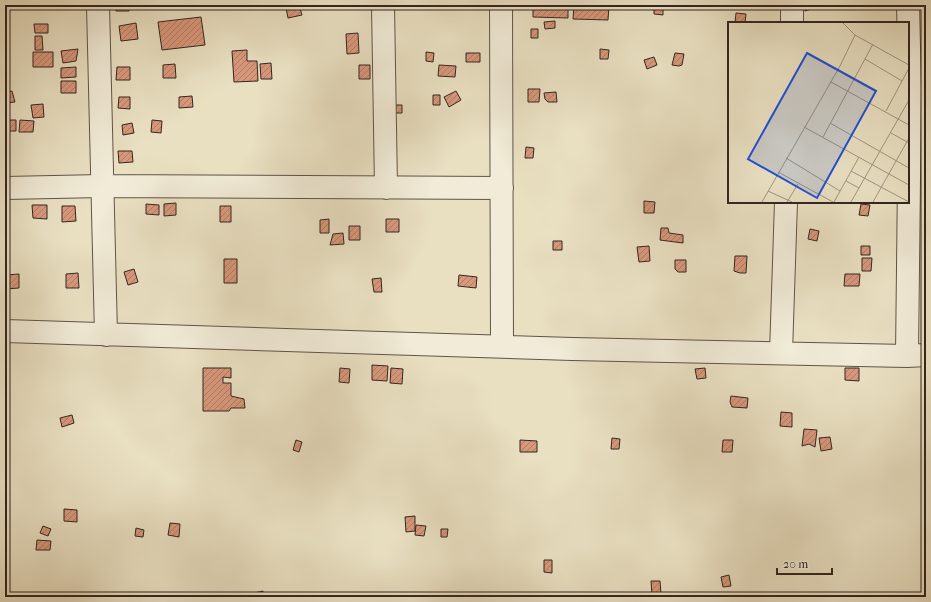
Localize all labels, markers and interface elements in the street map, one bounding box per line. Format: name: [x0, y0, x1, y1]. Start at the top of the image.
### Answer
inset map: [728, 22, 909, 203]
scale bar: [777, 550, 832, 576]
text: 20 m: [783, 557, 808, 571]

